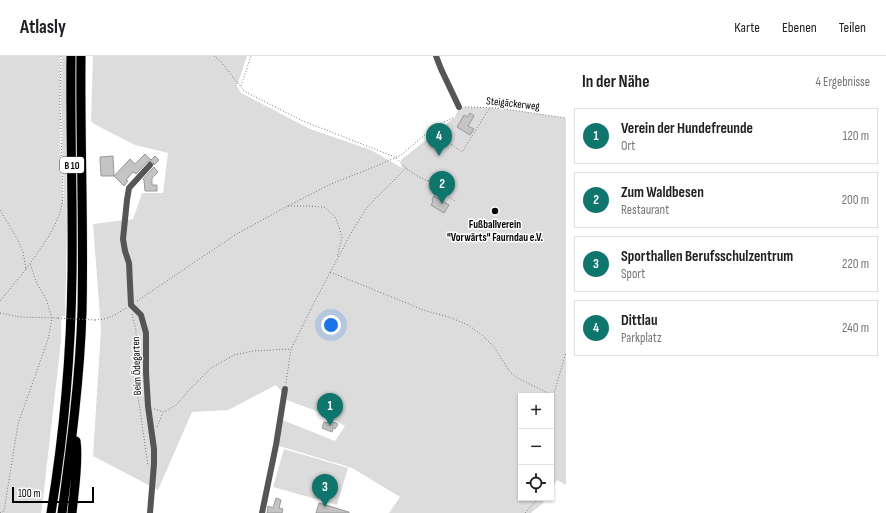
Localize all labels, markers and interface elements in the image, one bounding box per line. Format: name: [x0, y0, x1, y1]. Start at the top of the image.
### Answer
text: Atlasly: [20, 16, 66, 39]
text: Karte: [734, 19, 760, 36]
text: Ebenen: [782, 19, 817, 36]
text: Teilen: [839, 19, 866, 36]
text: In der Nähe: [582, 72, 649, 92]
text: 4 Ergebnisse: [816, 74, 870, 90]
street label: Steigäckerweg: [485, 94, 541, 113]
text: Verein der Hundefreunde: [621, 119, 753, 138]
pin: 4: [426, 123, 452, 156]
text: 1: [593, 128, 599, 144]
text: 120 m: [843, 128, 869, 144]
text: Ort: [621, 138, 635, 154]
road number: B 10: [60, 157, 84, 173]
pin: 2: [429, 171, 455, 204]
text: Zum Waldbesen: [621, 183, 704, 202]
text: 2: [593, 192, 599, 208]
text: 200 m: [842, 192, 869, 208]
text: Restaurant: [621, 202, 669, 218]
marker: Fußballverein "Vorwärts" Faurndau e.V.: [490, 206, 500, 216]
place label: Fußballverein "Vorwärts" Faurndau e.V.: [447, 218, 543, 244]
text: Sporthallen Berufsschulzentrum: [621, 247, 793, 266]
text: 3: [593, 256, 599, 272]
text: 220 m: [842, 256, 869, 272]
text: Sport: [621, 266, 645, 282]
text: Dittlau: [621, 311, 657, 330]
your location: [321, 315, 341, 335]
text: 4: [593, 320, 599, 336]
text: 240 m: [842, 320, 869, 336]
text: Parkplatz: [621, 330, 662, 346]
street label: Beim Ödegarten: [129, 336, 144, 396]
pin: 1: [317, 393, 343, 426]
map controls: [518, 393, 554, 501]
button: +: [518, 393, 554, 429]
button: −: [518, 429, 554, 465]
button: locate: [518, 465, 554, 501]
pin: 3: [312, 474, 338, 507]
scale bar: [12, 485, 94, 504]
text: 100 m: [18, 487, 40, 500]

